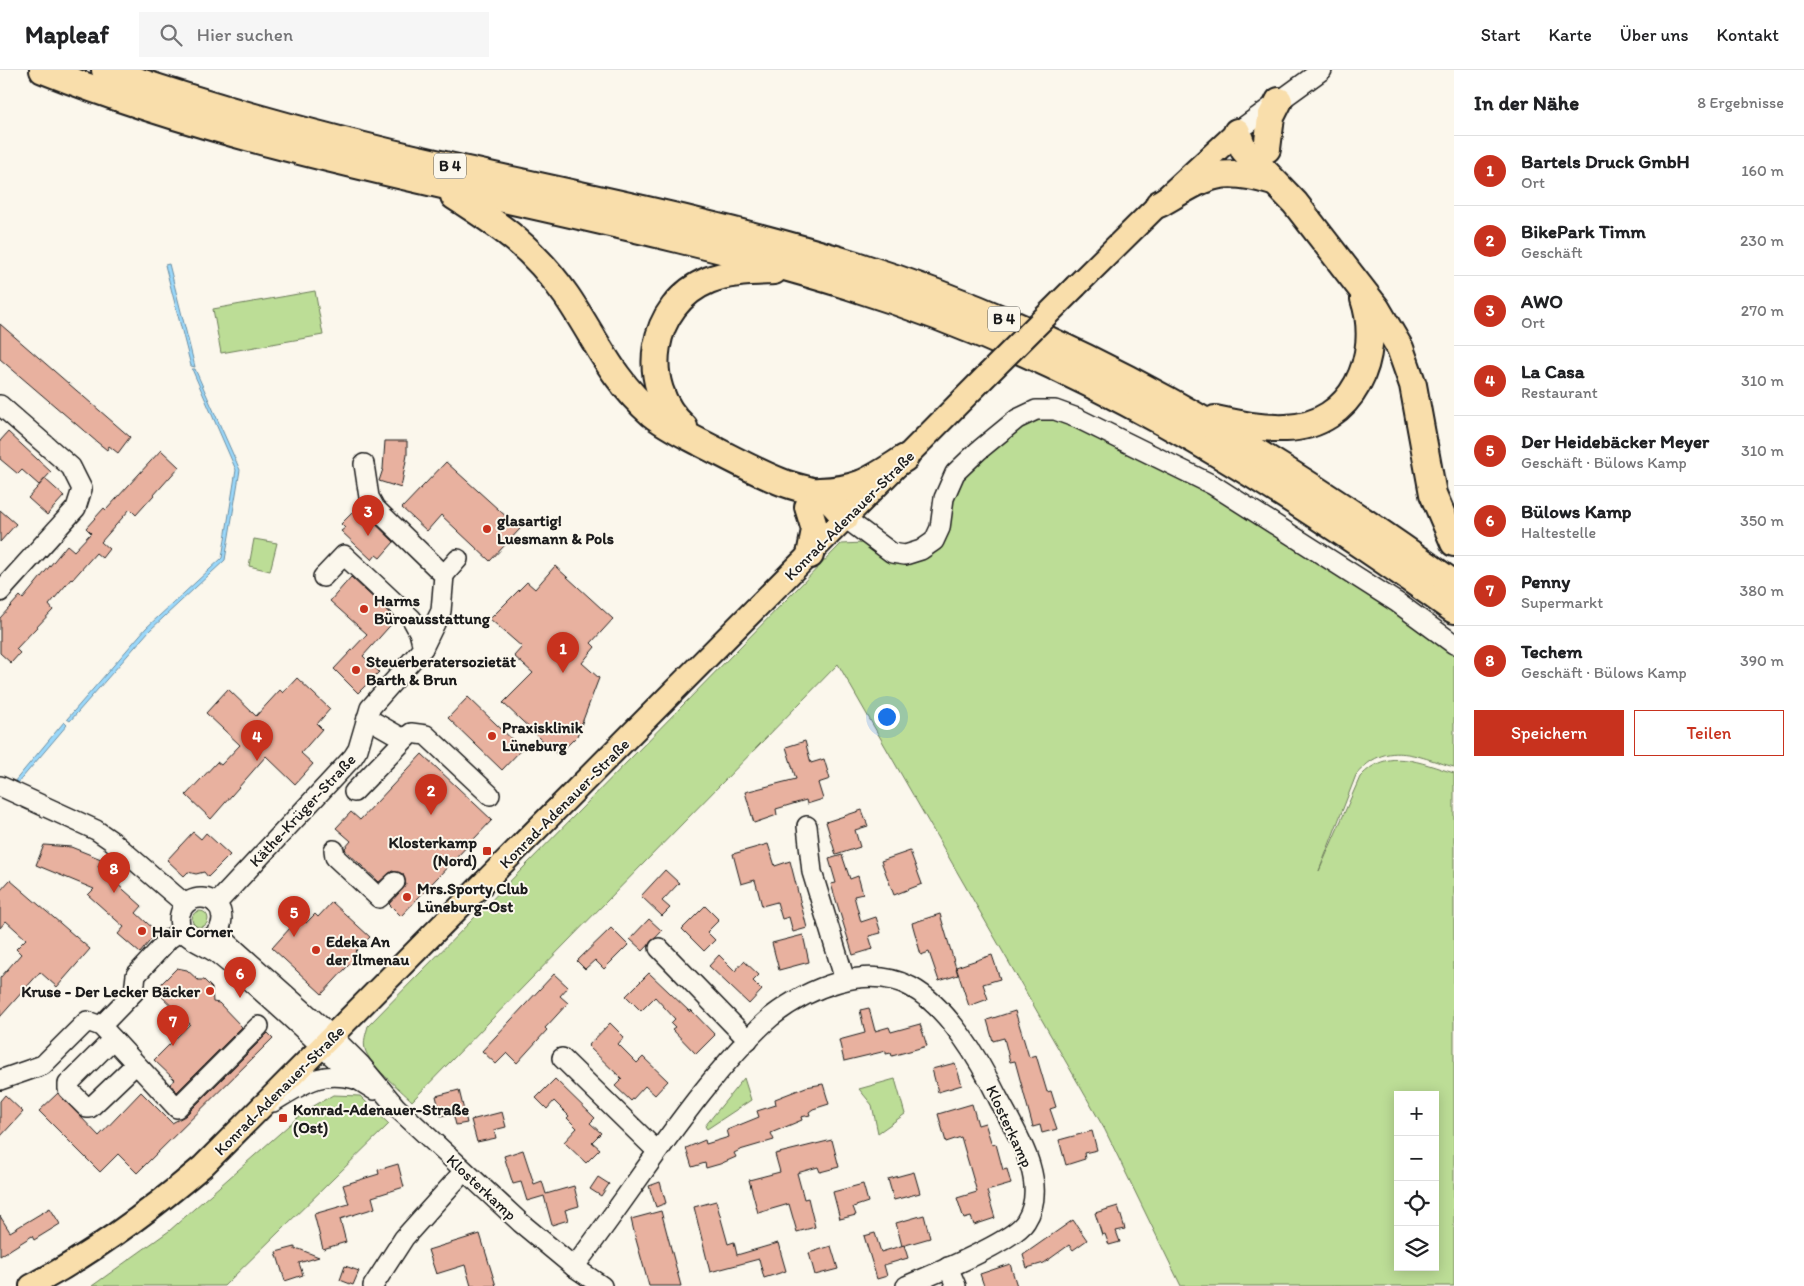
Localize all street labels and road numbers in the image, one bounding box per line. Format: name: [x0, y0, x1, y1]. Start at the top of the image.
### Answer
road number: B 4: [434, 154, 466, 178]
road number: B 4: [988, 306, 1020, 332]
street label: Konrad-Adenauer-Straße: [780, 446, 918, 584]
street label: Konrad-Adenauer-Straße: [495, 734, 633, 872]
street label: Käthe-Krüger-Straße: [245, 750, 360, 871]
street label: Konrad-Adenauer-Straße: [210, 1021, 348, 1159]
street label: Klosterkamp: [982, 1082, 1037, 1170]
street label: Klosterkamp: [443, 1150, 520, 1224]

